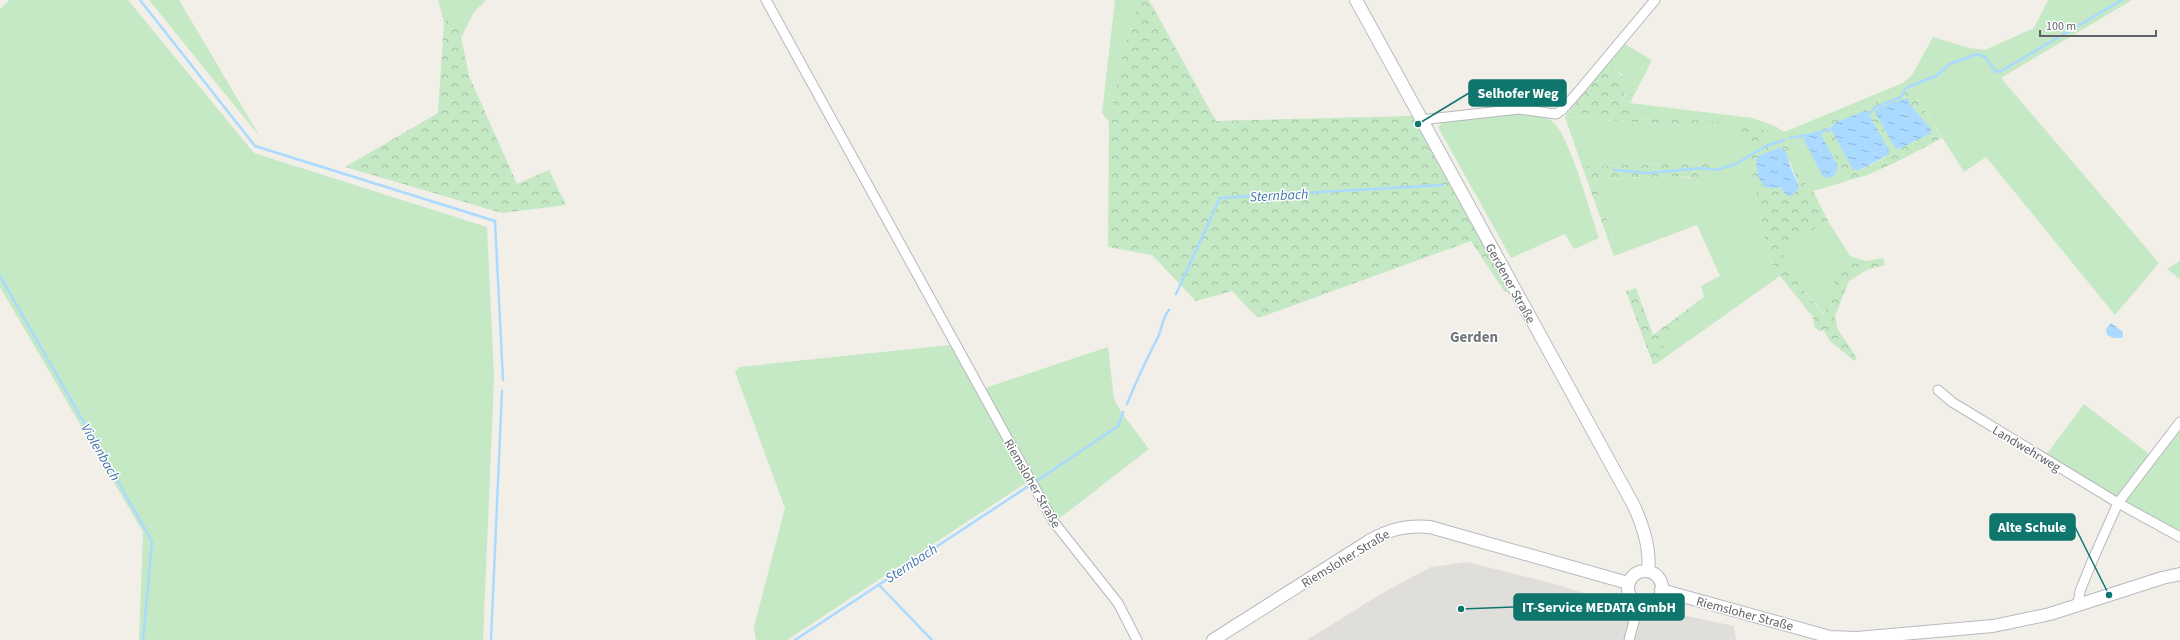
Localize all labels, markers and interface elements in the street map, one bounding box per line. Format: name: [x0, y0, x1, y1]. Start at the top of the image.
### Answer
scale bar: [2040, 12, 2156, 38]
text: 100 m: [2046, 18, 2076, 35]
callout: Selhofer Weg: [1469, 80, 1566, 106]
text: Selhofer Weg: [1478, 84, 1559, 104]
water label: Sternbach: [1249, 184, 1309, 208]
street label: Gerdener Straße: [1481, 240, 1540, 327]
district label: Gerden: [1450, 327, 1498, 348]
water label: Violenbach: [76, 420, 125, 485]
street label: Landwehrweg: [1989, 421, 2064, 477]
street label: Riemsloher Straße: [999, 436, 1065, 531]
callout: Alte Schule: [1990, 514, 2075, 540]
text: Alte Schule: [1997, 518, 2066, 538]
street label: Riemsloher Straße: [1298, 525, 1393, 592]
water label: Sternbach: [881, 539, 942, 588]
street label: Riemsloher Straße: [1694, 592, 1795, 636]
callout: IT-Service MEDATA GmbH: [1514, 594, 1684, 620]
text: IT-Service MEDATA GmbH: [1522, 598, 1676, 618]

